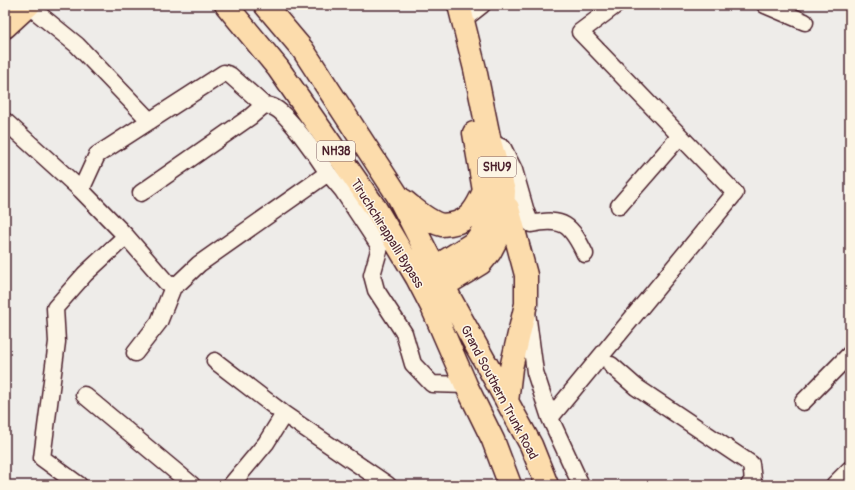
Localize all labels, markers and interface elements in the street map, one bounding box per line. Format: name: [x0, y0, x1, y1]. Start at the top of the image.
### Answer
road number: NH38: [317, 141, 355, 161]
road number: SHU9: [478, 157, 516, 177]
street label: Tiruchchirappalli Bypass: [347, 176, 427, 291]
street label: Grand Southern Trunk Road: [457, 323, 541, 462]

